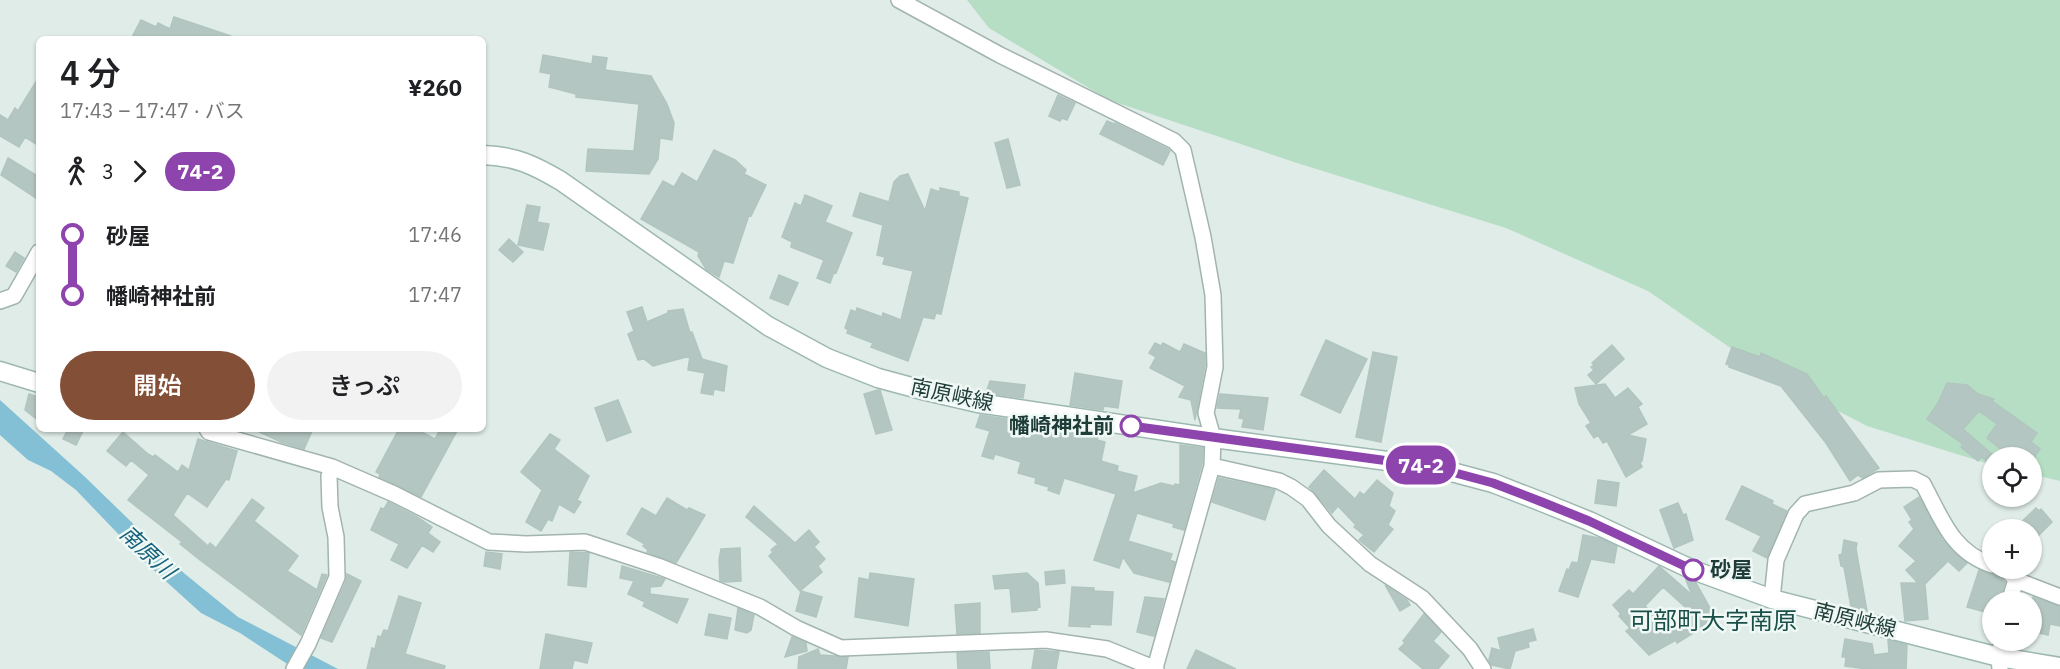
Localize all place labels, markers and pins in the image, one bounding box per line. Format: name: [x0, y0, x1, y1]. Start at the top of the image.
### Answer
place label: 幡崎神社前: [1009, 411, 1114, 439]
marker: 幡崎神社前: [1120, 415, 1142, 437]
place label: 砂屋: [1710, 555, 1752, 583]
marker: 砂屋: [1682, 559, 1704, 581]

